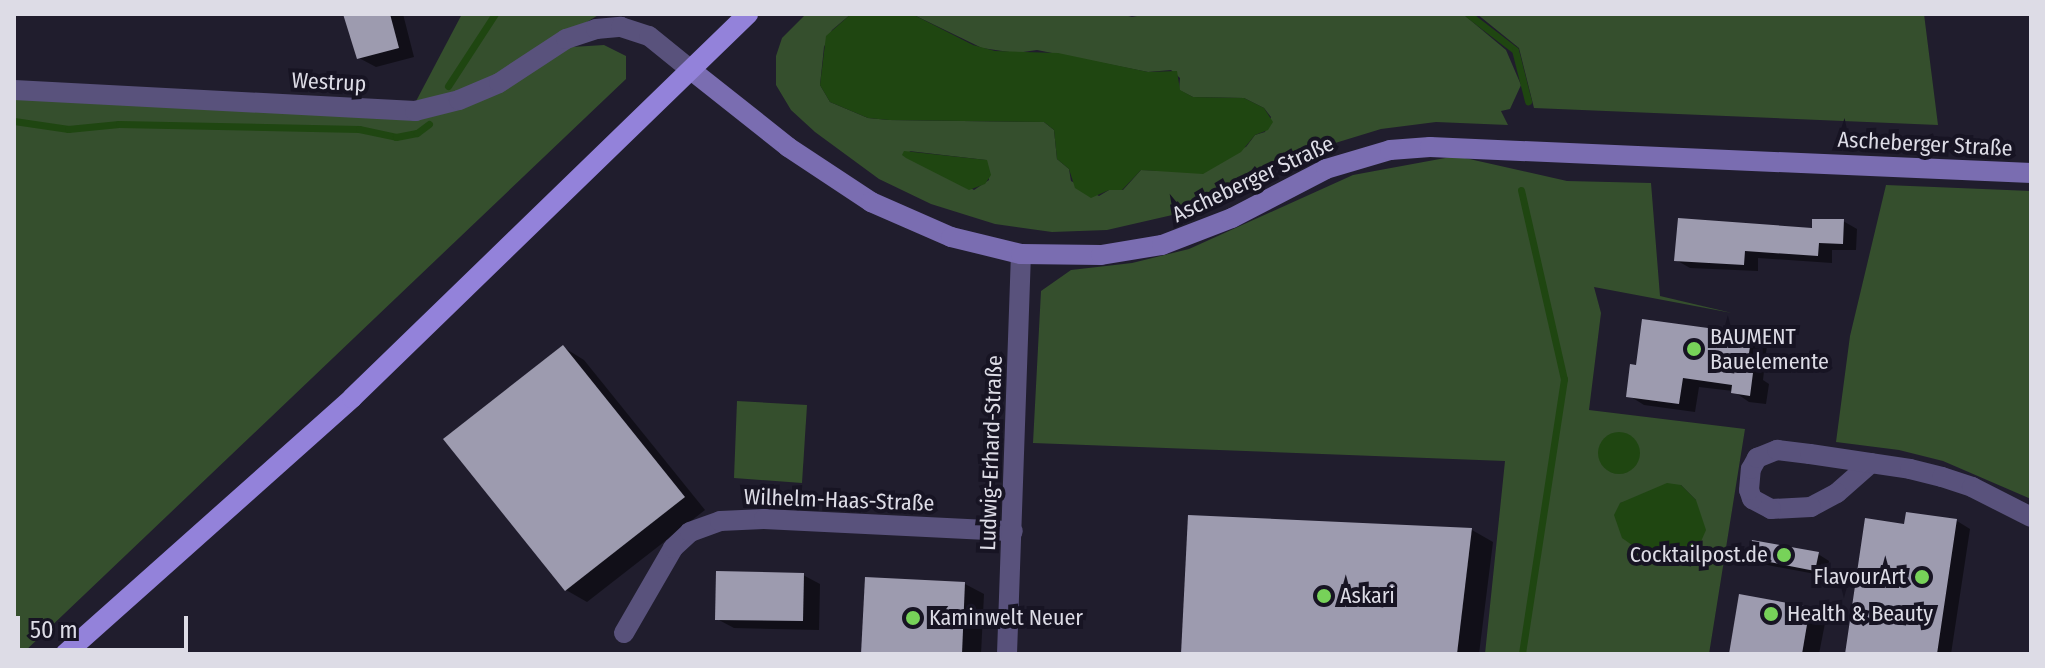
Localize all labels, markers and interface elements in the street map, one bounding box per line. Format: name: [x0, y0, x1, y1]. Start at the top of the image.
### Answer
street label: Westrup: [291, 67, 367, 97]
street label: Ascheberger Straße: [1837, 126, 2013, 162]
street label: Ascheberger Straße: [1168, 130, 1338, 228]
place label: BAUMENT Bauelemente: [1710, 323, 1829, 374]
marker: BAUMENT Bauelemente: [1685, 340, 1703, 358]
street label: Ludwig-Erhard-Straße: [974, 355, 1008, 551]
street label: Wilhelm-Haas-Straße: [743, 483, 935, 517]
place label: Cocktailpost.de: [1630, 542, 1768, 568]
marker: Cocktailpost.de: [1775, 546, 1793, 564]
place label: FlavourArt: [1814, 564, 1906, 590]
marker: FlavourArt: [1913, 568, 1931, 586]
place label: Askari: [1340, 583, 1395, 609]
marker: Askari: [1315, 587, 1333, 605]
scale bar: [20, 600, 192, 650]
place label: Health & Beauty: [1787, 601, 1933, 627]
place label: Kaminwelt Neuer: [929, 605, 1083, 631]
marker: Health & Beauty: [1762, 605, 1780, 623]
marker: Kaminwelt Neuer: [904, 609, 922, 627]
text: 50 m: [30, 616, 78, 644]

